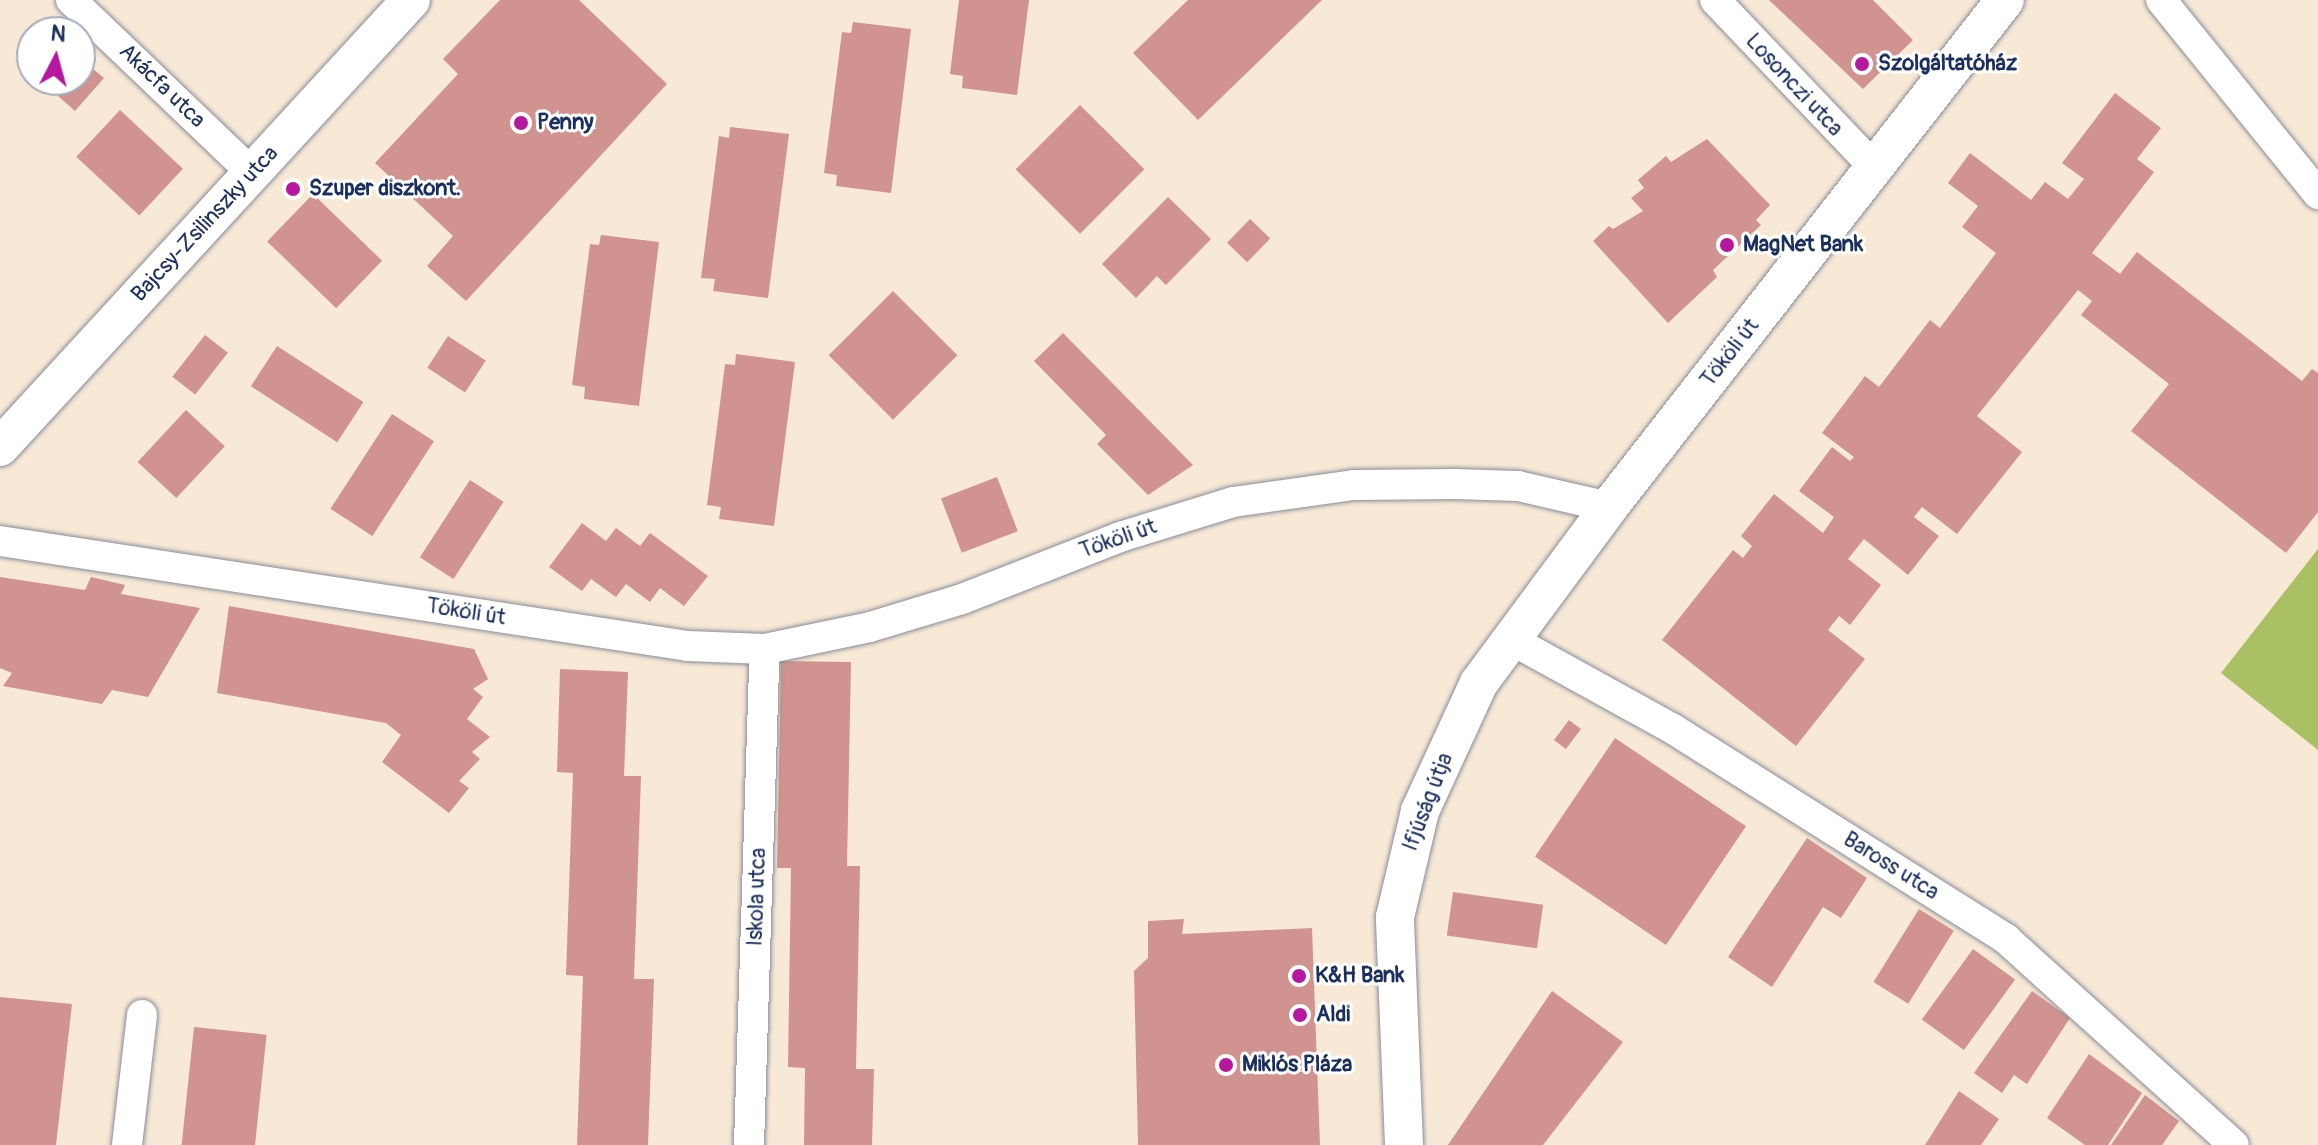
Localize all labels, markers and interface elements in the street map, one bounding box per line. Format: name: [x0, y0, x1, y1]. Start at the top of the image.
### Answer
north arrow: [16, 16, 96, 96]
text: N: [49, 19, 67, 49]
street label: Losonczi utca: [1740, 28, 1848, 142]
street label: Akácfa utca: [114, 39, 210, 133]
place label: Szolgáltatóház: [1878, 51, 2017, 77]
marker: Szolgáltatóház: [1853, 55, 1871, 73]
place label: Penny: [537, 110, 593, 136]
marker: Penny: [512, 114, 530, 132]
street label: Bajcsy-Zsilinszky utca: [126, 141, 284, 307]
place label: Szuper diszkont.: [309, 176, 461, 202]
marker: Szuper diszkont.: [284, 180, 302, 198]
place label: MagNet Bank: [1743, 232, 1863, 258]
marker: MagNet Bank: [1718, 236, 1736, 254]
street label: Tököli út: [1695, 313, 1765, 393]
street label: Tököli út: [1076, 514, 1160, 564]
street label: Tököli út: [425, 593, 507, 631]
street label: Ifjúság útja: [1397, 749, 1459, 855]
street label: Baross utca: [1838, 826, 1944, 906]
street label: Iskola utca: [742, 847, 772, 947]
place label: K&H Bank: [1315, 963, 1404, 989]
marker: K&H Bank: [1290, 967, 1308, 985]
place label: Aldi: [1316, 1002, 1350, 1028]
marker: Aldi: [1291, 1006, 1309, 1024]
place label: Miklós Pláza: [1242, 1052, 1352, 1078]
marker: Miklós Pláza: [1217, 1056, 1235, 1074]

